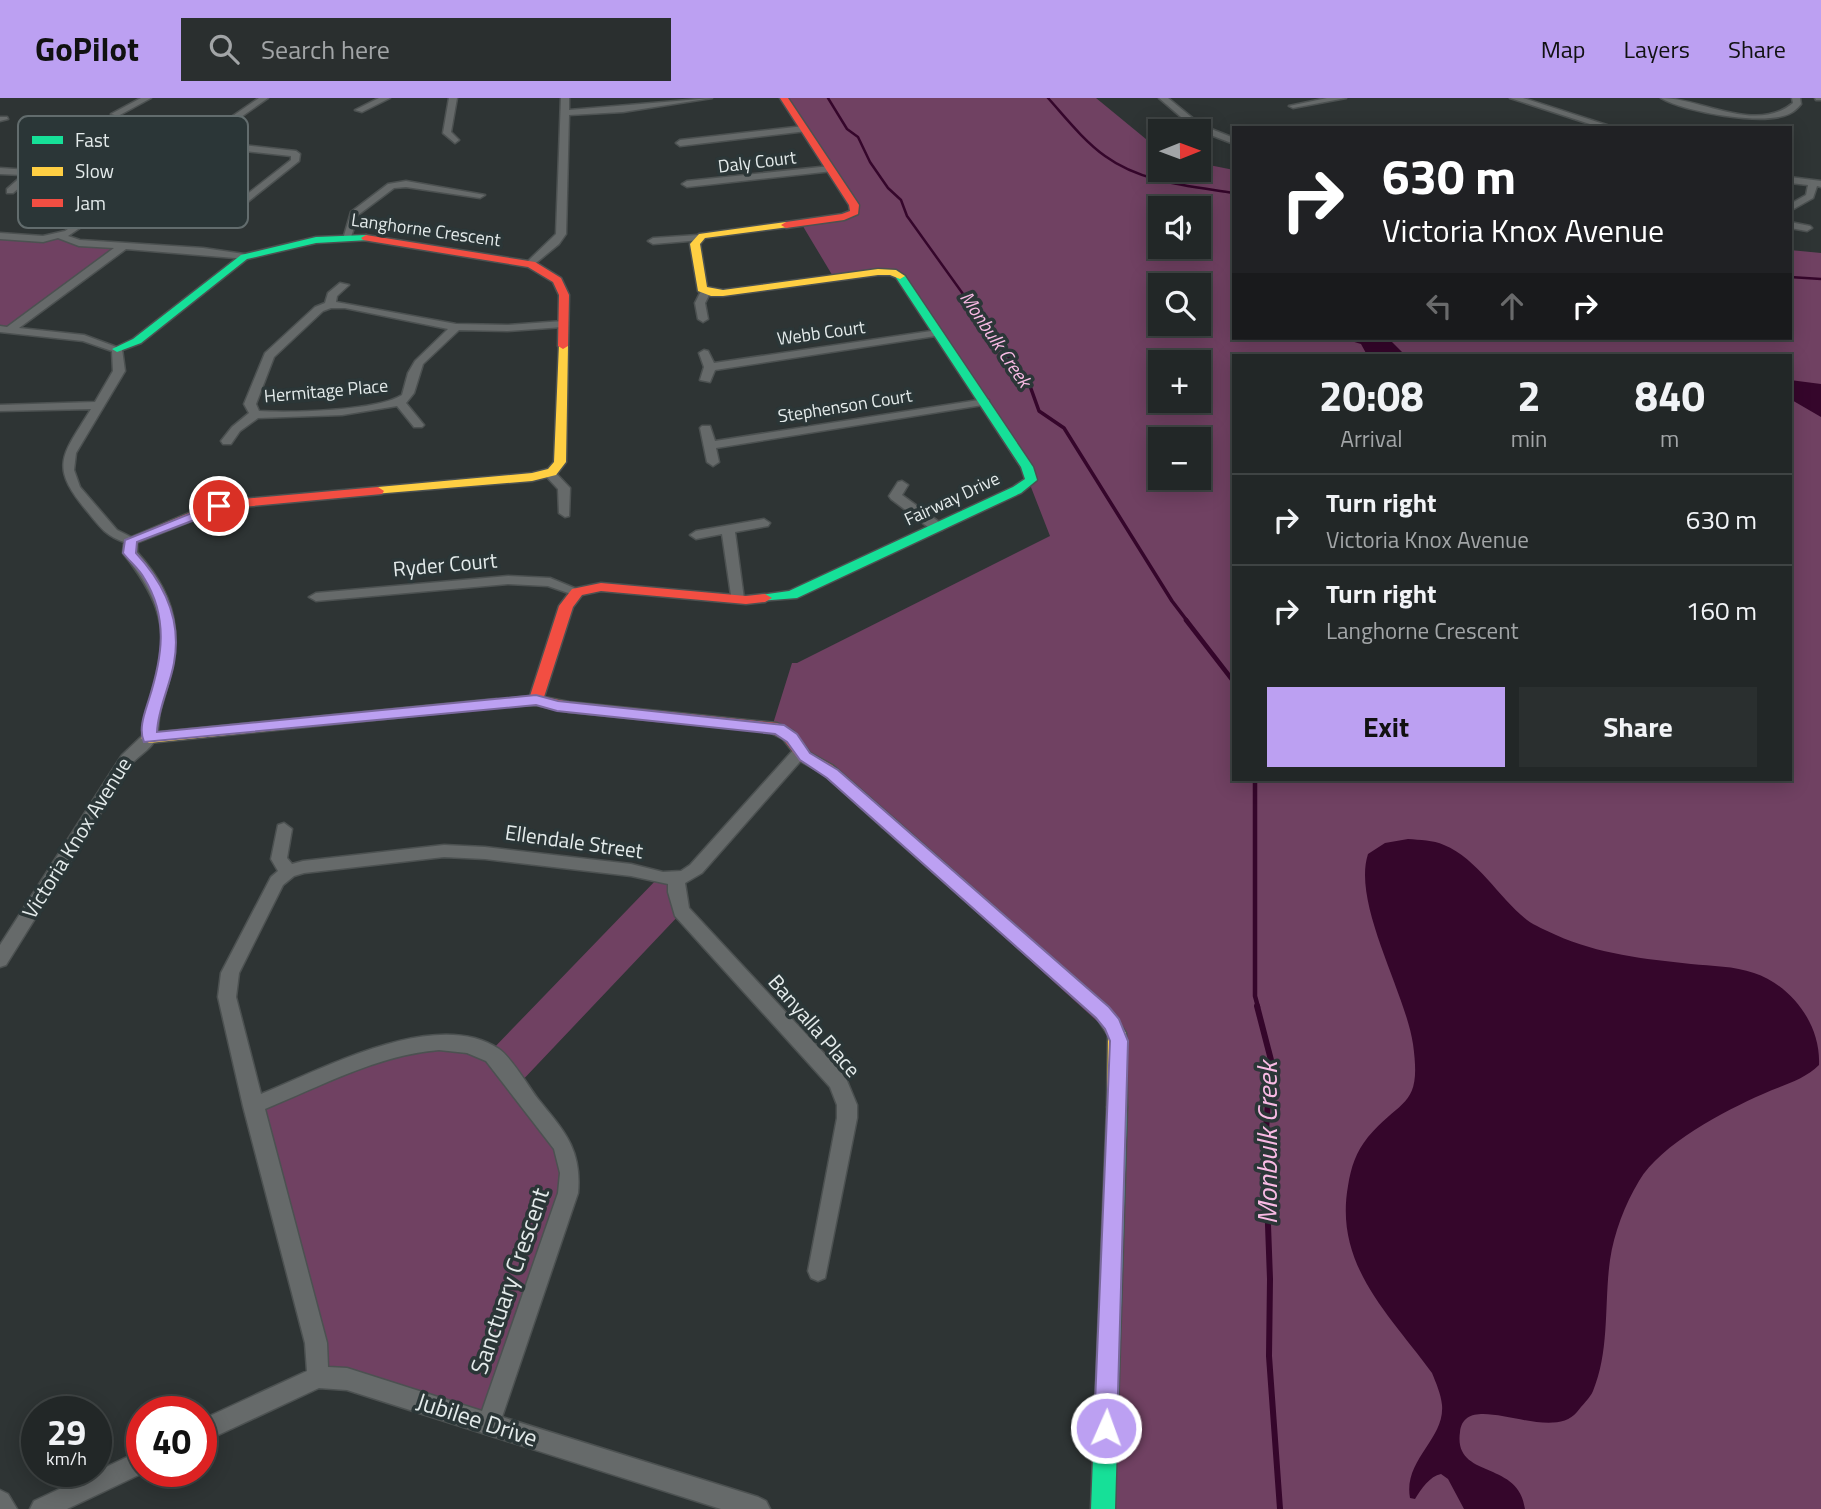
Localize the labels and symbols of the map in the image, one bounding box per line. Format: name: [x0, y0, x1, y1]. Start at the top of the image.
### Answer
legend: [18, 116, 248, 228]
north arrow: [1148, 119, 1211, 182]
text: Fast: [75, 125, 110, 154]
street label: Daly Court: [716, 143, 798, 180]
text: Slow: [75, 156, 114, 185]
text: Jam: [75, 188, 106, 217]
street label: Langhorne Crescent: [350, 206, 503, 253]
water label: Monbulk Creek: [953, 285, 1041, 395]
street label: Webb Court: [775, 313, 867, 352]
street label: Hermitage Place: [263, 372, 389, 409]
street label: Stephenson Court: [776, 381, 915, 429]
street label: Fairway Drive: [900, 465, 1004, 532]
pin: [189, 476, 249, 536]
street label: Ryder Court: [391, 543, 499, 585]
street label: Victoria Knox Avenue: [13, 750, 139, 924]
street label: Ellendale Street: [503, 815, 646, 867]
street label: Banyalla Place: [761, 967, 869, 1084]
water label: Monbulk Creek: [1245, 1058, 1288, 1224]
street label: Sanctuary Crescent: [460, 1182, 558, 1379]
street label: Jubilee Drive: [412, 1383, 542, 1456]
position arrow: [1069, 1391, 1143, 1465]
speed limit sign: 40: [126, 1396, 217, 1487]

